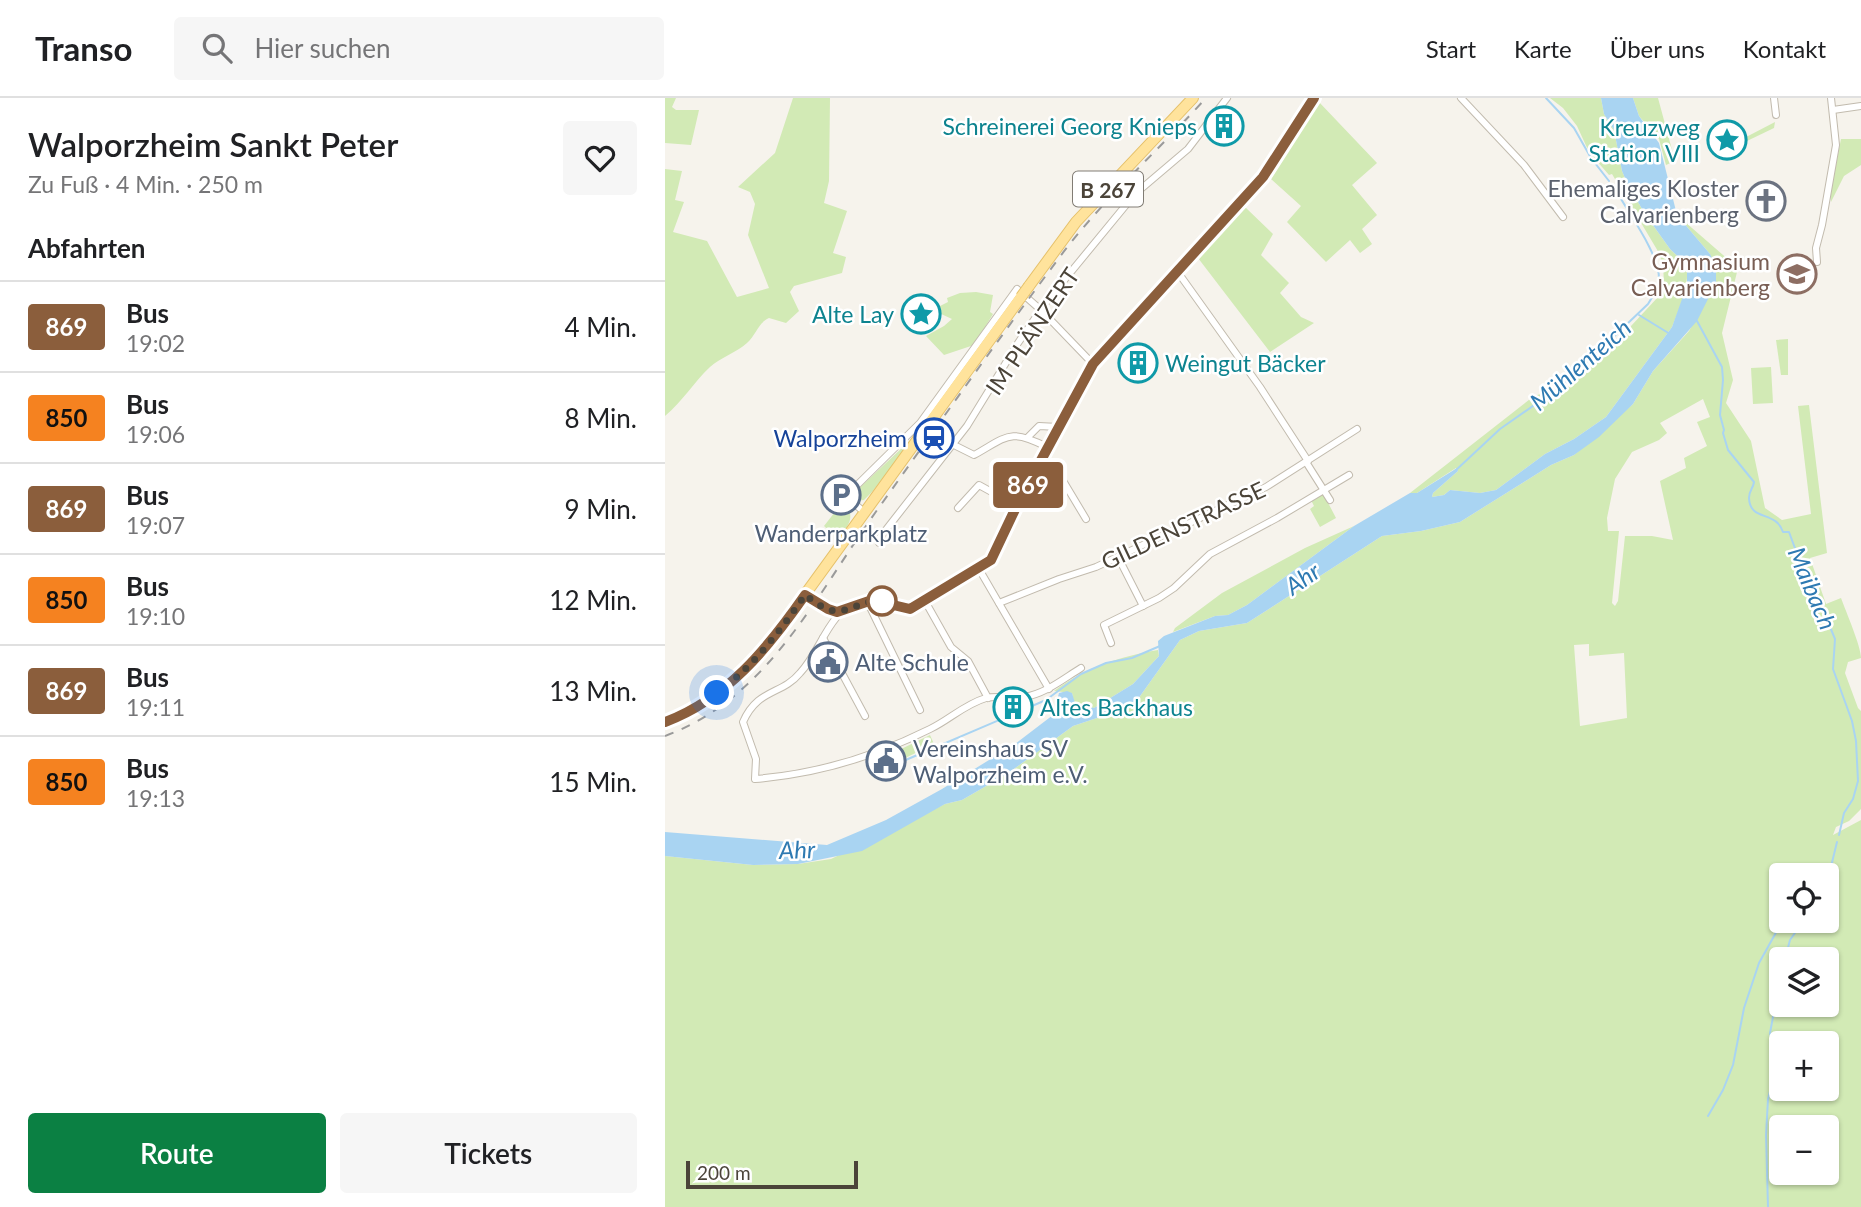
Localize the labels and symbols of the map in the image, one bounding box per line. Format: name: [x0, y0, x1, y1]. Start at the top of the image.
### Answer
building icon: Schreinerei Georg Knieps: [1203, 105, 1245, 147]
place label: Schreinerei Georg Knieps: [942, 112, 1197, 140]
place label: Kreuzweg Station VIII: [1589, 113, 1700, 167]
place icon: Kreuzweg Station VIII: [1706, 119, 1748, 161]
road number: B 267: [1073, 172, 1143, 206]
place label: Ehemaliges Kloster Calvarienberg: [1547, 174, 1740, 228]
church icon: Ehemaliges Kloster Calvarienberg: [1745, 180, 1787, 222]
place label: Gymnasium Calvarienberg: [1631, 247, 1770, 301]
school or university icon: Gymnasium Calvarienberg: [1776, 253, 1818, 295]
street label: IM PLÄNZERT: [979, 262, 1085, 400]
place icon: Alte Lay: [900, 293, 942, 335]
place label: Alte Lay: [812, 300, 894, 328]
water label: Mühlenteich: [1524, 312, 1636, 416]
building icon: Weingut Bäcker: [1117, 342, 1159, 384]
place label: Weingut Bäcker: [1165, 349, 1326, 377]
station icon: Walporzheim: [913, 417, 955, 459]
place label: Walporzheim: [774, 424, 907, 452]
line badge: 869: [988, 462, 1068, 508]
parking icon: Wanderparkplatz: [820, 474, 862, 516]
street label: GILDENSTRASSE: [1097, 475, 1269, 575]
place label: Wanderparkplatz: [755, 519, 927, 547]
water label: Maibach: [1783, 542, 1843, 634]
water label: Ahr: [1278, 555, 1326, 601]
unlabelled marker: [867, 586, 897, 616]
public building icon: Alte Schule: [807, 641, 849, 683]
place label: Alte Schule: [855, 648, 969, 676]
your location: [699, 675, 734, 710]
building icon: Altes Backhaus: [992, 686, 1034, 728]
place label: Altes Backhaus: [1040, 693, 1193, 721]
place label: Vereinshaus SV Walporzheim e.V.: [913, 734, 1088, 788]
public building icon: Vereinshaus SV Walporzheim e.V.: [865, 740, 907, 782]
water label: Ahr: [777, 834, 816, 864]
scale bar: [686, 1158, 857, 1190]

